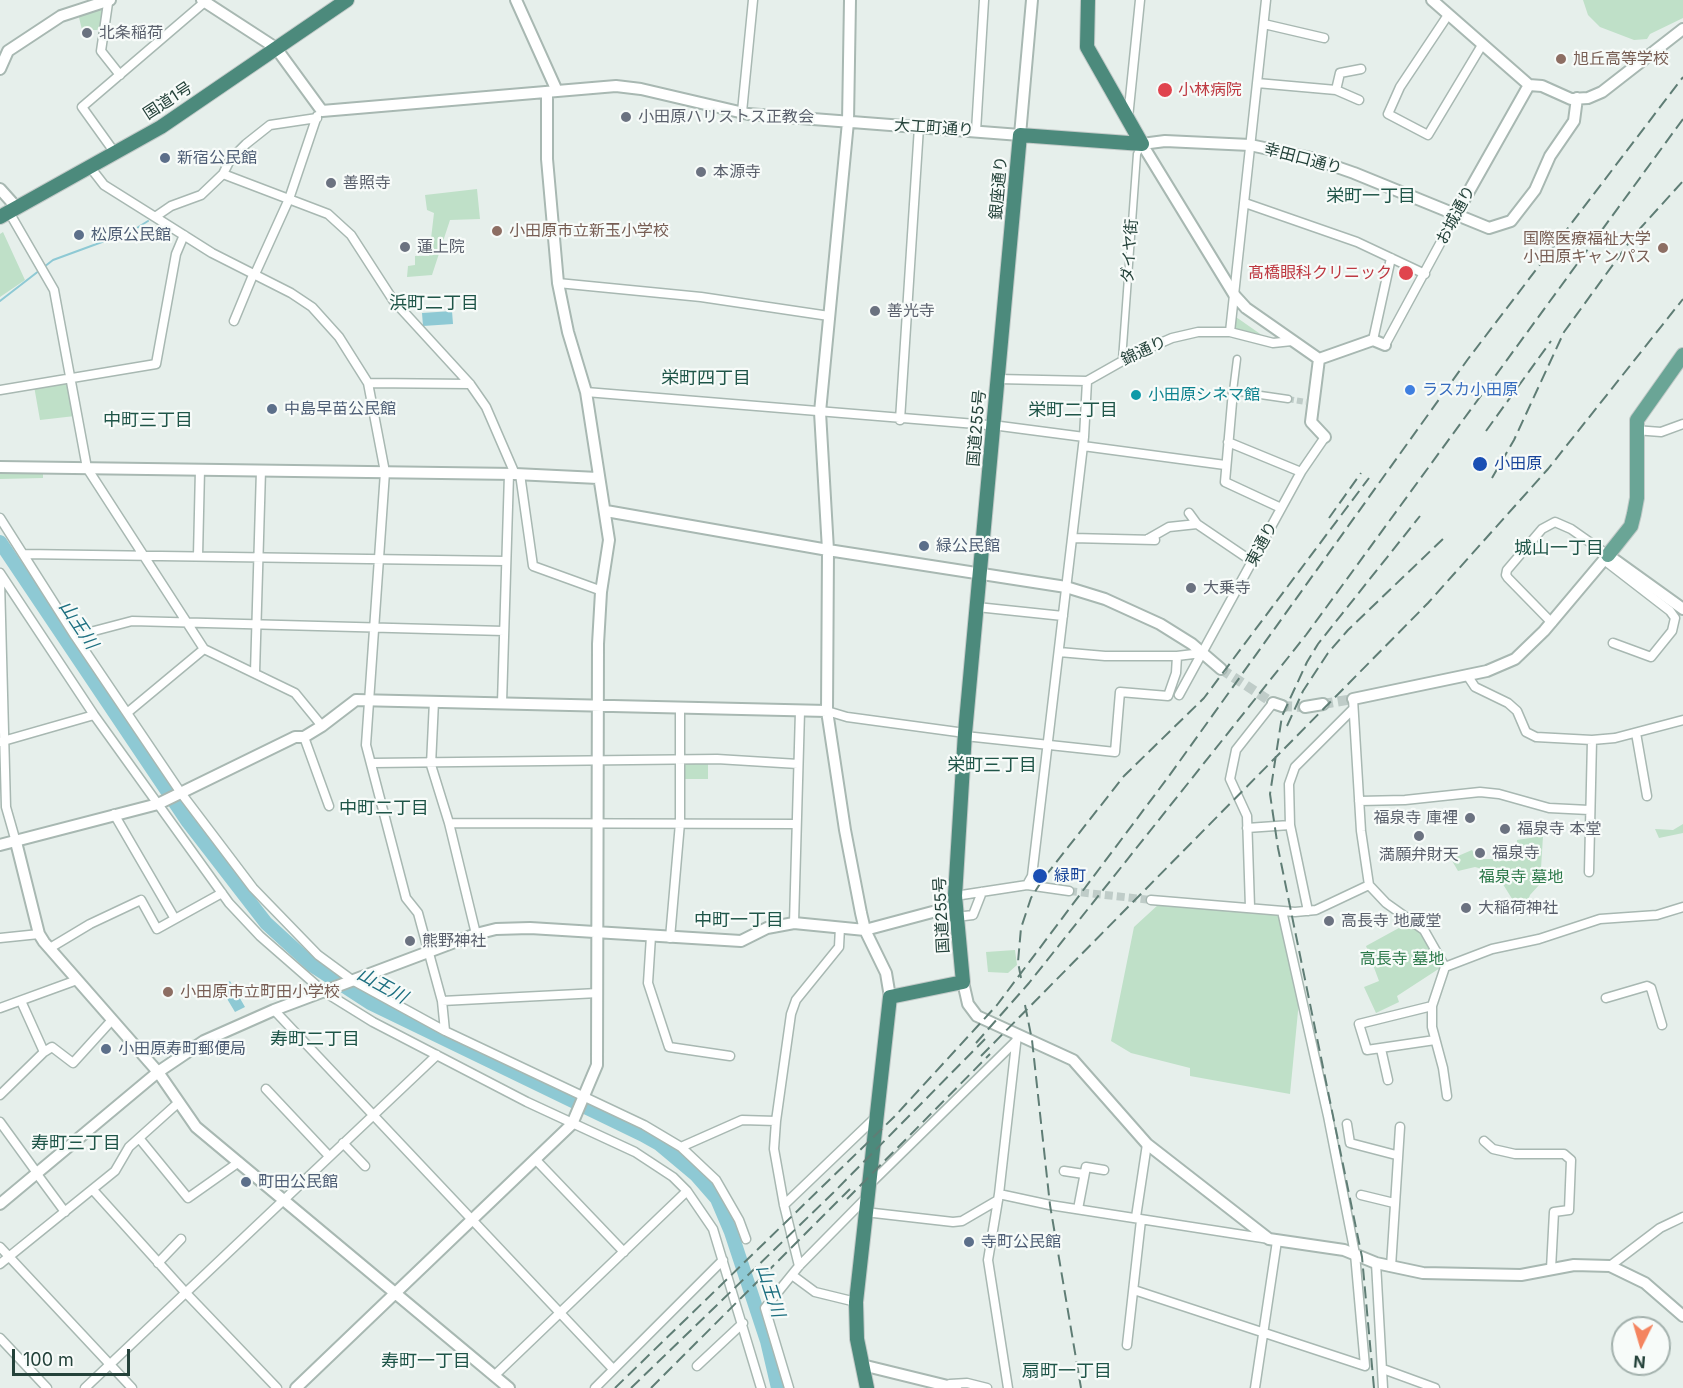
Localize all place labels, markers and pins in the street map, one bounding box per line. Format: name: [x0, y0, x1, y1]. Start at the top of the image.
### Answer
place label: 北条稲荷: [99, 23, 163, 43]
marker: 北条稲荷: [80, 26, 94, 40]
place label: 旭丘高等学校: [1573, 49, 1669, 69]
marker: 旭丘高等学校: [1554, 52, 1568, 66]
place label: 小林病院: [1178, 80, 1242, 100]
marker: 小林病院: [1156, 81, 1174, 99]
place label: 小田原ハリストス正教会: [638, 107, 814, 127]
marker: 小田原ハリストス正教会: [619, 110, 633, 124]
place label: 新宿公民館: [177, 148, 257, 168]
marker: 新宿公民館: [158, 151, 172, 165]
place label: 本源寺: [713, 162, 761, 182]
marker: 本源寺: [694, 165, 708, 179]
place label: 善照寺: [343, 173, 391, 193]
marker: 善照寺: [324, 176, 338, 190]
place label: 小田原市立新玉小学校: [509, 221, 669, 241]
marker: 小田原市立新玉小学校: [490, 224, 504, 238]
place label: 松原公民館: [91, 225, 171, 245]
marker: 松原公民館: [72, 228, 86, 242]
place label: 国際医療福祉大学 小田原キャンパス: [1523, 229, 1651, 267]
place label: 蓮上院: [417, 237, 465, 257]
marker: 蓮上院: [398, 240, 412, 254]
marker: 国際医療福祉大学 小田原キャンパス: [1656, 241, 1670, 255]
place label: 髙橋眼科クリニック: [1248, 263, 1392, 283]
marker: 髙橋眼科クリニック: [1397, 264, 1415, 282]
place label: 善光寺: [887, 301, 935, 321]
marker: 善光寺: [868, 304, 882, 318]
place label: ラスカ小田原: [1422, 380, 1518, 400]
marker: ラスカ小田原: [1403, 383, 1417, 397]
place label: 小田原シネマ館: [1148, 385, 1260, 405]
marker: 小田原シネマ館: [1129, 388, 1143, 402]
place label: 中島早苗公民館: [284, 399, 396, 419]
marker: 中島早苗公民館: [265, 402, 279, 416]
place label: 小田原: [1494, 454, 1542, 474]
marker: 小田原: [1471, 455, 1489, 473]
place label: 緑公民館: [936, 536, 1000, 556]
marker: 緑公民館: [917, 539, 931, 553]
place label: 大乗寺: [1203, 578, 1251, 598]
marker: 大乗寺: [1184, 581, 1198, 595]
place label: 福泉寺 庫裡: [1374, 808, 1458, 828]
marker: 福泉寺 庫裡: [1463, 811, 1477, 825]
place label: 福泉寺 本堂: [1517, 819, 1601, 839]
marker: 福泉寺 本堂: [1498, 822, 1512, 836]
marker: 満願弁財天: [1412, 829, 1426, 843]
place label: 福泉寺: [1492, 843, 1540, 863]
place label: 満願弁財天: [1379, 845, 1459, 865]
marker: 福泉寺: [1473, 846, 1487, 860]
place label: 緑町: [1054, 866, 1086, 886]
marker: 緑町: [1031, 867, 1049, 885]
place label: 大稲荷神社: [1478, 898, 1558, 918]
marker: 大稲荷神社: [1459, 901, 1473, 915]
place label: 高長寺 地蔵堂: [1341, 911, 1441, 931]
marker: 高長寺 地蔵堂: [1322, 914, 1336, 928]
place label: 熊野神社: [422, 931, 486, 951]
marker: 熊野神社: [403, 934, 417, 948]
place label: 小田原市立町田小学校: [180, 982, 340, 1002]
marker: 小田原市立町田小学校: [161, 985, 175, 999]
place label: 小田原寿町郵便局: [118, 1039, 246, 1059]
marker: 小田原寿町郵便局: [99, 1042, 113, 1056]
place label: 町田公民館: [258, 1172, 338, 1192]
marker: 町田公民館: [239, 1175, 253, 1189]
place label: 寺町公民館: [981, 1232, 1061, 1252]
marker: 寺町公民館: [962, 1235, 976, 1249]

